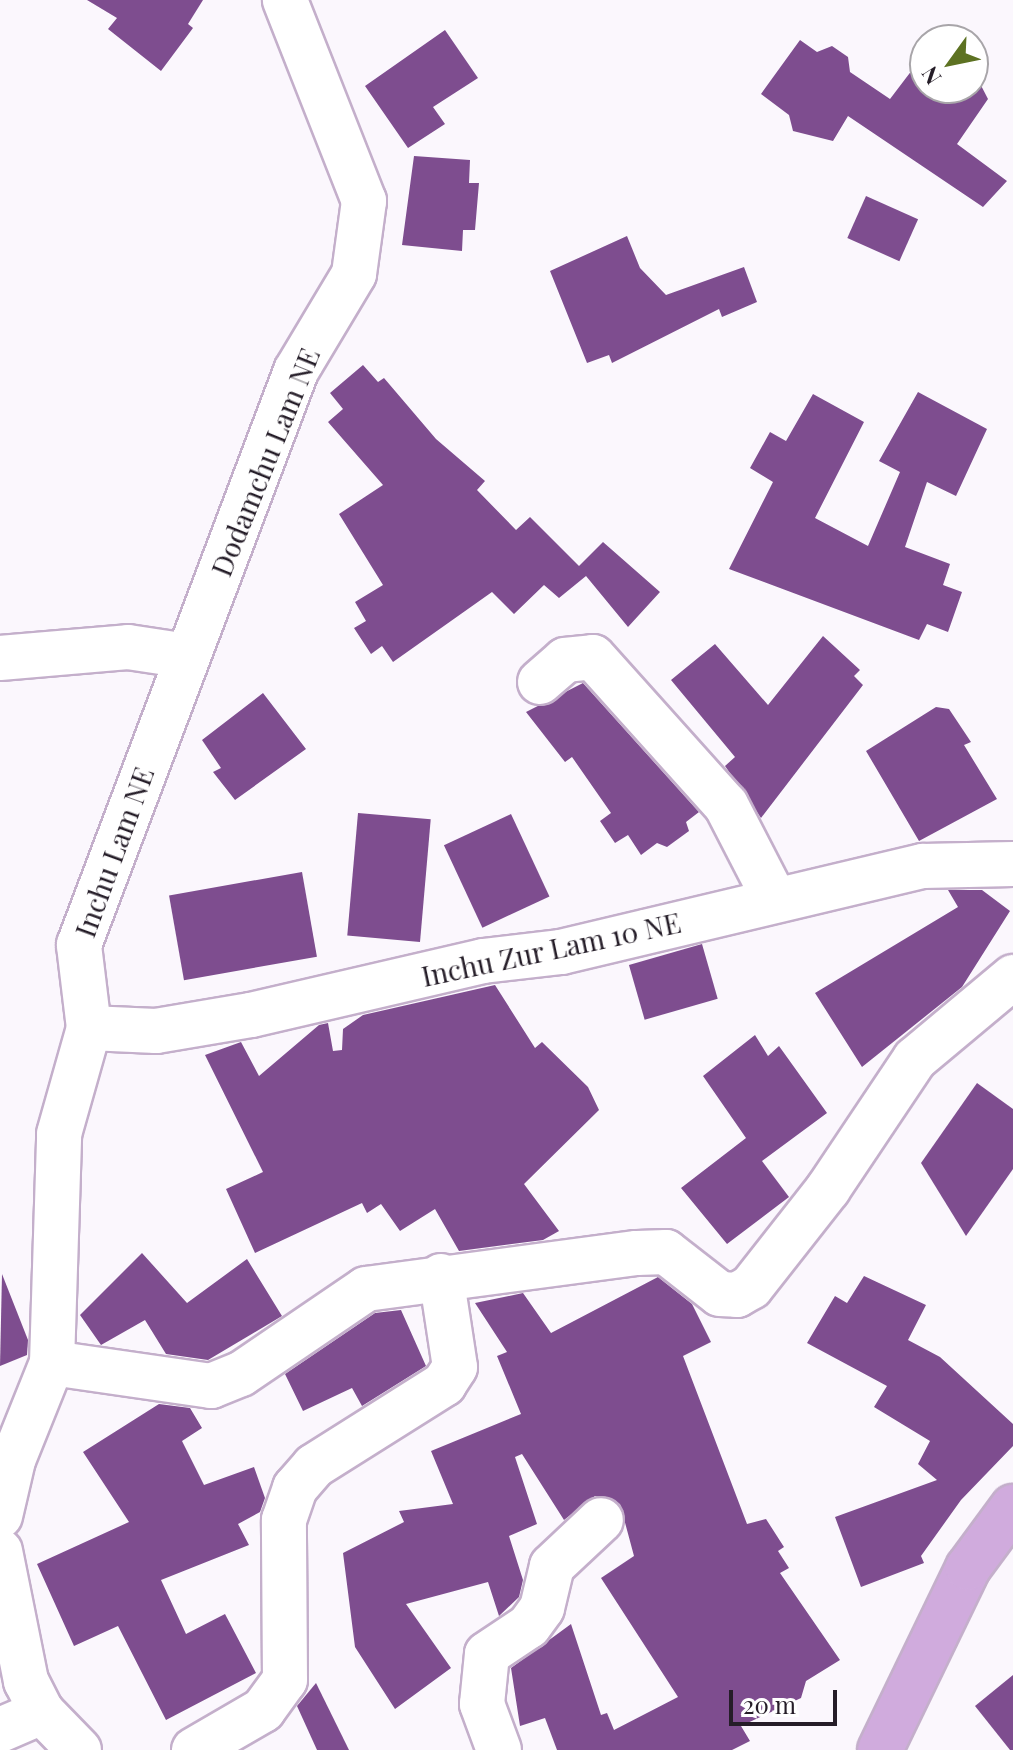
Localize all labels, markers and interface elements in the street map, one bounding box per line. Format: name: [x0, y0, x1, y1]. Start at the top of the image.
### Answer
north arrow: [909, 24, 989, 104]
text: N: [914, 61, 947, 91]
street label: Dodamchu Lam NE: [204, 343, 326, 581]
street label: Inchu Lam NE: [68, 762, 160, 942]
street label: Inchu Zur Lam 10 NE: [418, 905, 684, 993]
scale bar: [733, 1674, 841, 1724]
text: 20 m: [743, 1688, 796, 1720]

